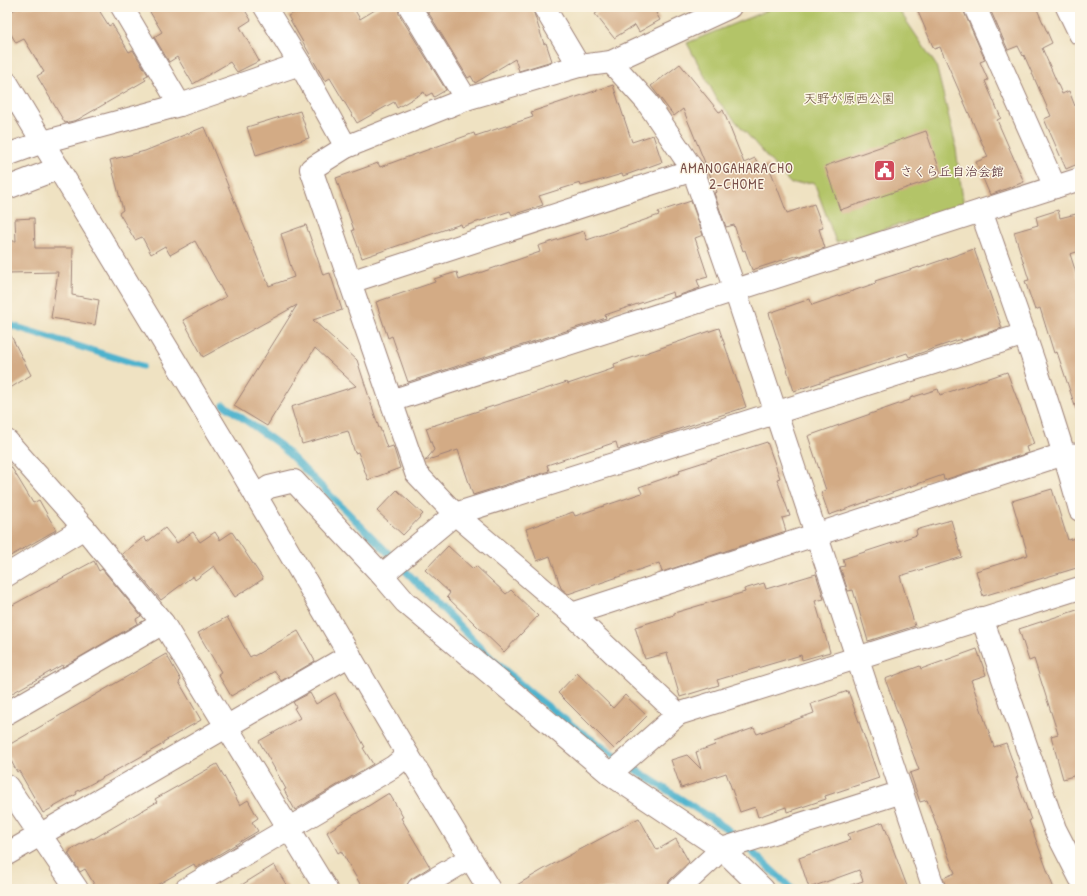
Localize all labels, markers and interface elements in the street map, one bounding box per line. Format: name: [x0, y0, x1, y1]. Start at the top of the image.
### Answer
park label: 天野が原西公園: [803, 89, 895, 107]
district label: AMANOGAHARACHO 2-CHOME: [680, 158, 794, 193]
public building icon: さくら丘自治会館: [871, 158, 897, 184]
place label: さくら丘自治会館: [900, 162, 1004, 180]

